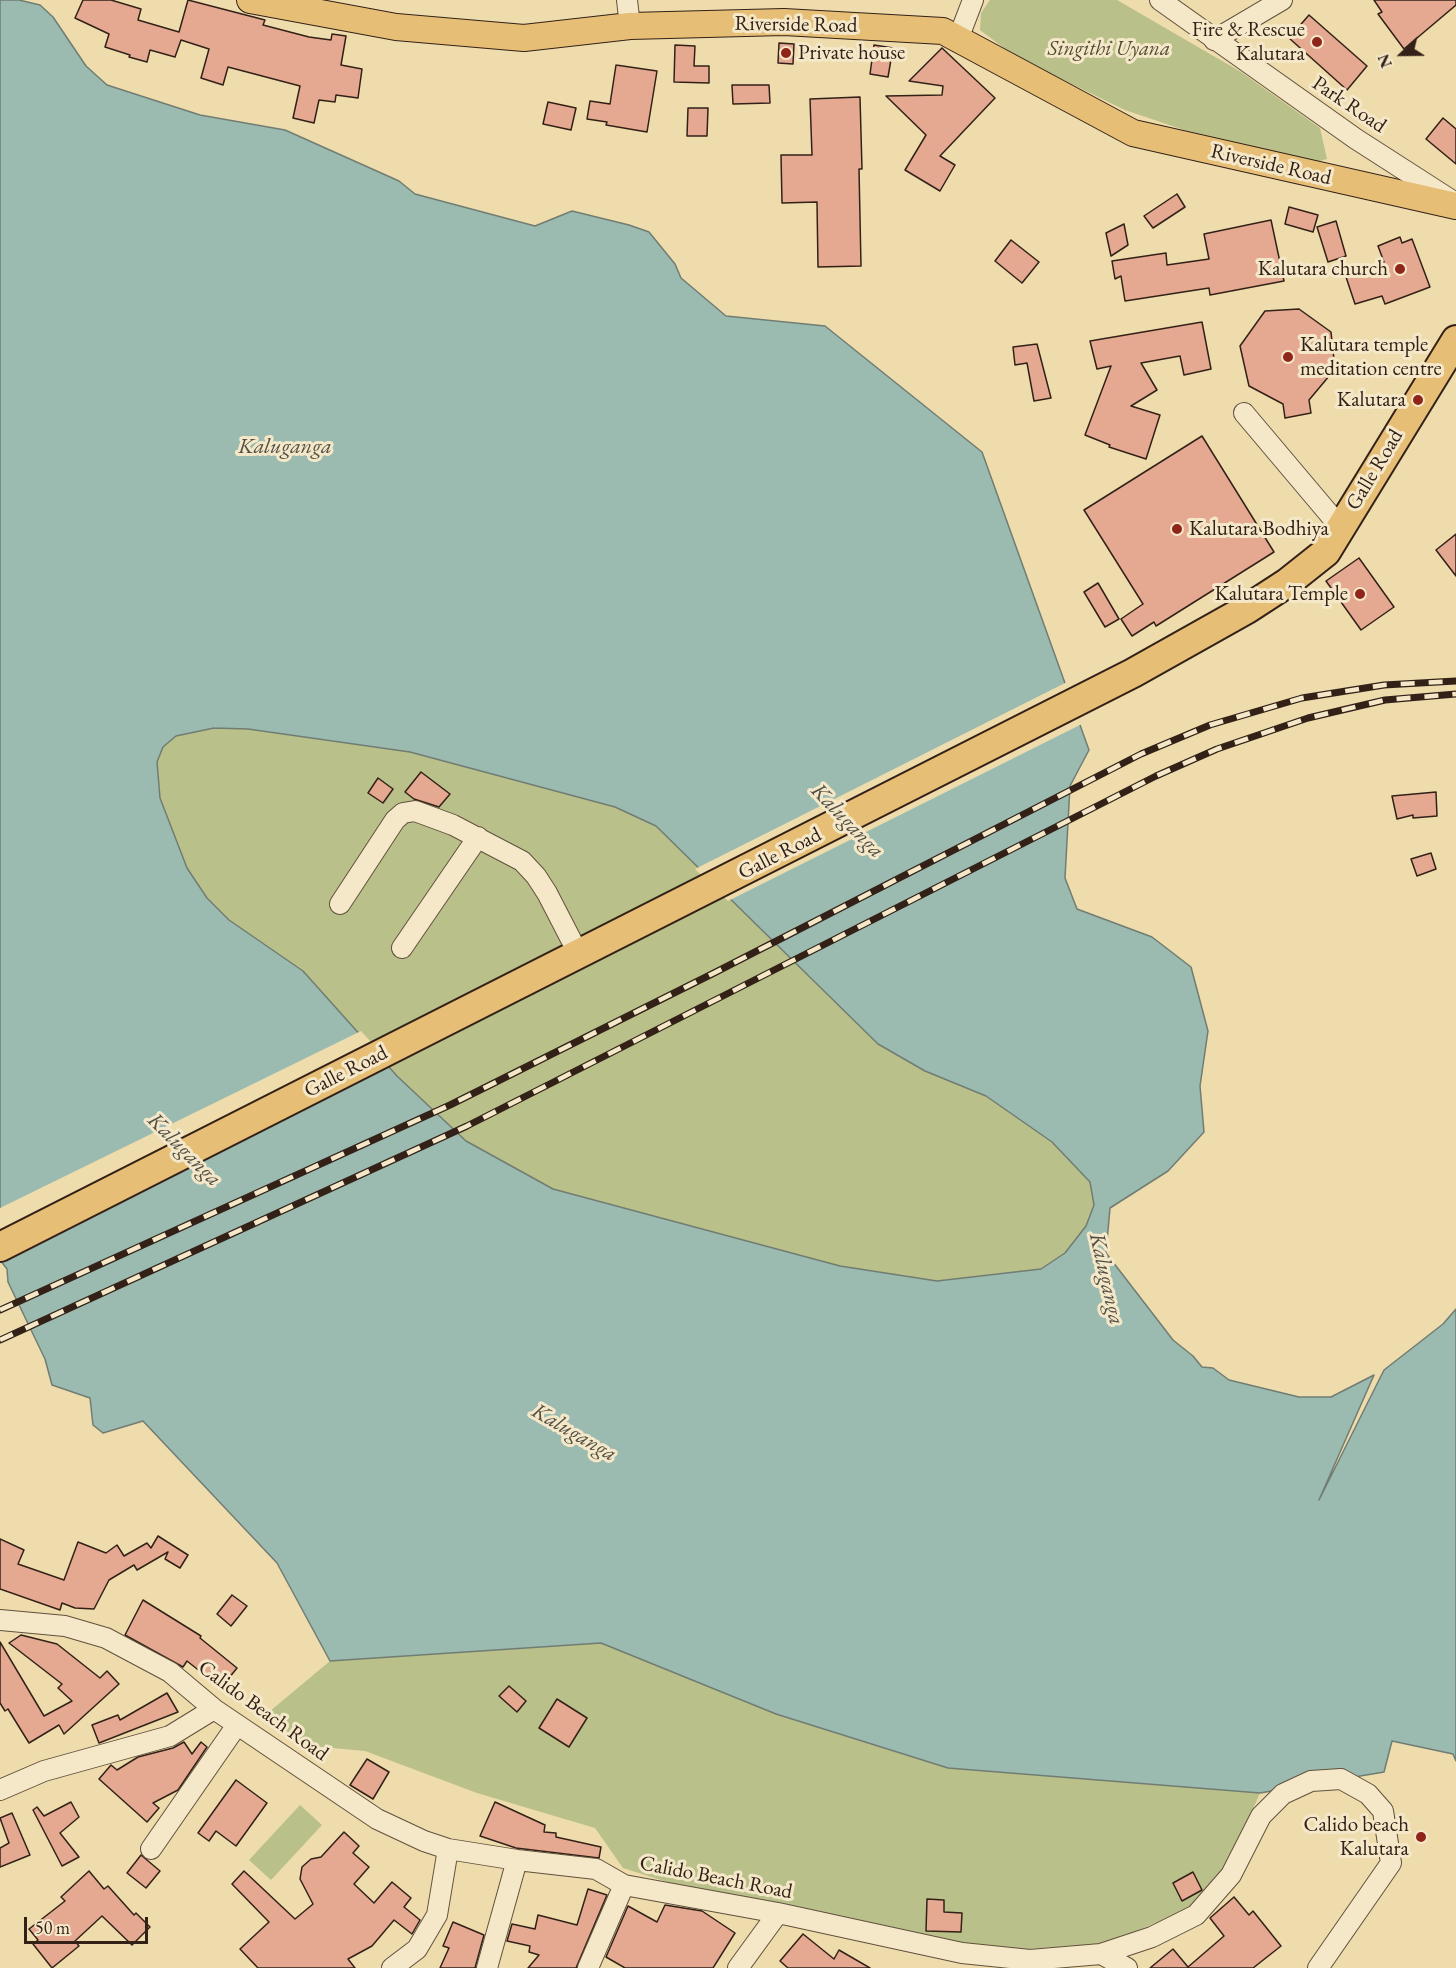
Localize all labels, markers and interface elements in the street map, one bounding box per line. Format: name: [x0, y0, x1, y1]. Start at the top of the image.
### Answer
street label: Riverside Road: [734, 11, 858, 39]
place label: Fire & Rescue Kalutara: [1192, 17, 1305, 67]
north arrow: [1372, 24, 1432, 84]
marker: Fire & Rescue Kalutara: [1310, 35, 1324, 49]
park label: Singithi Uyana: [1048, 36, 1170, 62]
place label: Private house: [798, 40, 905, 66]
marker: Private house: [779, 46, 793, 60]
text: N: [1373, 51, 1397, 71]
street label: Park Road: [1307, 71, 1391, 139]
street label: Riverside Road: [1208, 139, 1334, 191]
place label: Kalutara church: [1258, 256, 1388, 282]
marker: Kalutara church: [1393, 262, 1407, 276]
place label: Kalutara temple meditation centre: [1300, 332, 1442, 382]
marker: Kalutara temple meditation centre: [1281, 350, 1295, 364]
place label: Kalutara: [1337, 387, 1406, 413]
marker: Kalutara: [1411, 393, 1425, 407]
street label: Galle Road: [1341, 425, 1409, 515]
water label: Kaluganga: [238, 434, 332, 460]
place label: Kalutara Bodhiya: [1189, 516, 1329, 542]
marker: Kalutara Bodhiya: [1170, 522, 1184, 536]
place label: Kalutara Temple: [1214, 581, 1348, 607]
marker: Kalutara Temple: [1353, 587, 1367, 601]
water label: Kaluganga: [805, 778, 889, 864]
street label: Galle Road: [734, 822, 826, 886]
street label: Galle Road: [300, 1040, 392, 1104]
water label: Kaluganga: [142, 1108, 226, 1192]
water label: Kaluganga: [1083, 1231, 1129, 1327]
water label: Kaluganga: [527, 1398, 621, 1468]
street label: Calido Beach Road: [193, 1655, 333, 1767]
place label: Calido beach Kalutara: [1304, 1812, 1409, 1862]
marker: Calido beach Kalutara: [1414, 1830, 1428, 1844]
street label: Calido Beach Road: [637, 1851, 795, 1905]
scale bar: [27, 1905, 152, 1943]
text: 50 m: [35, 1916, 70, 1939]

